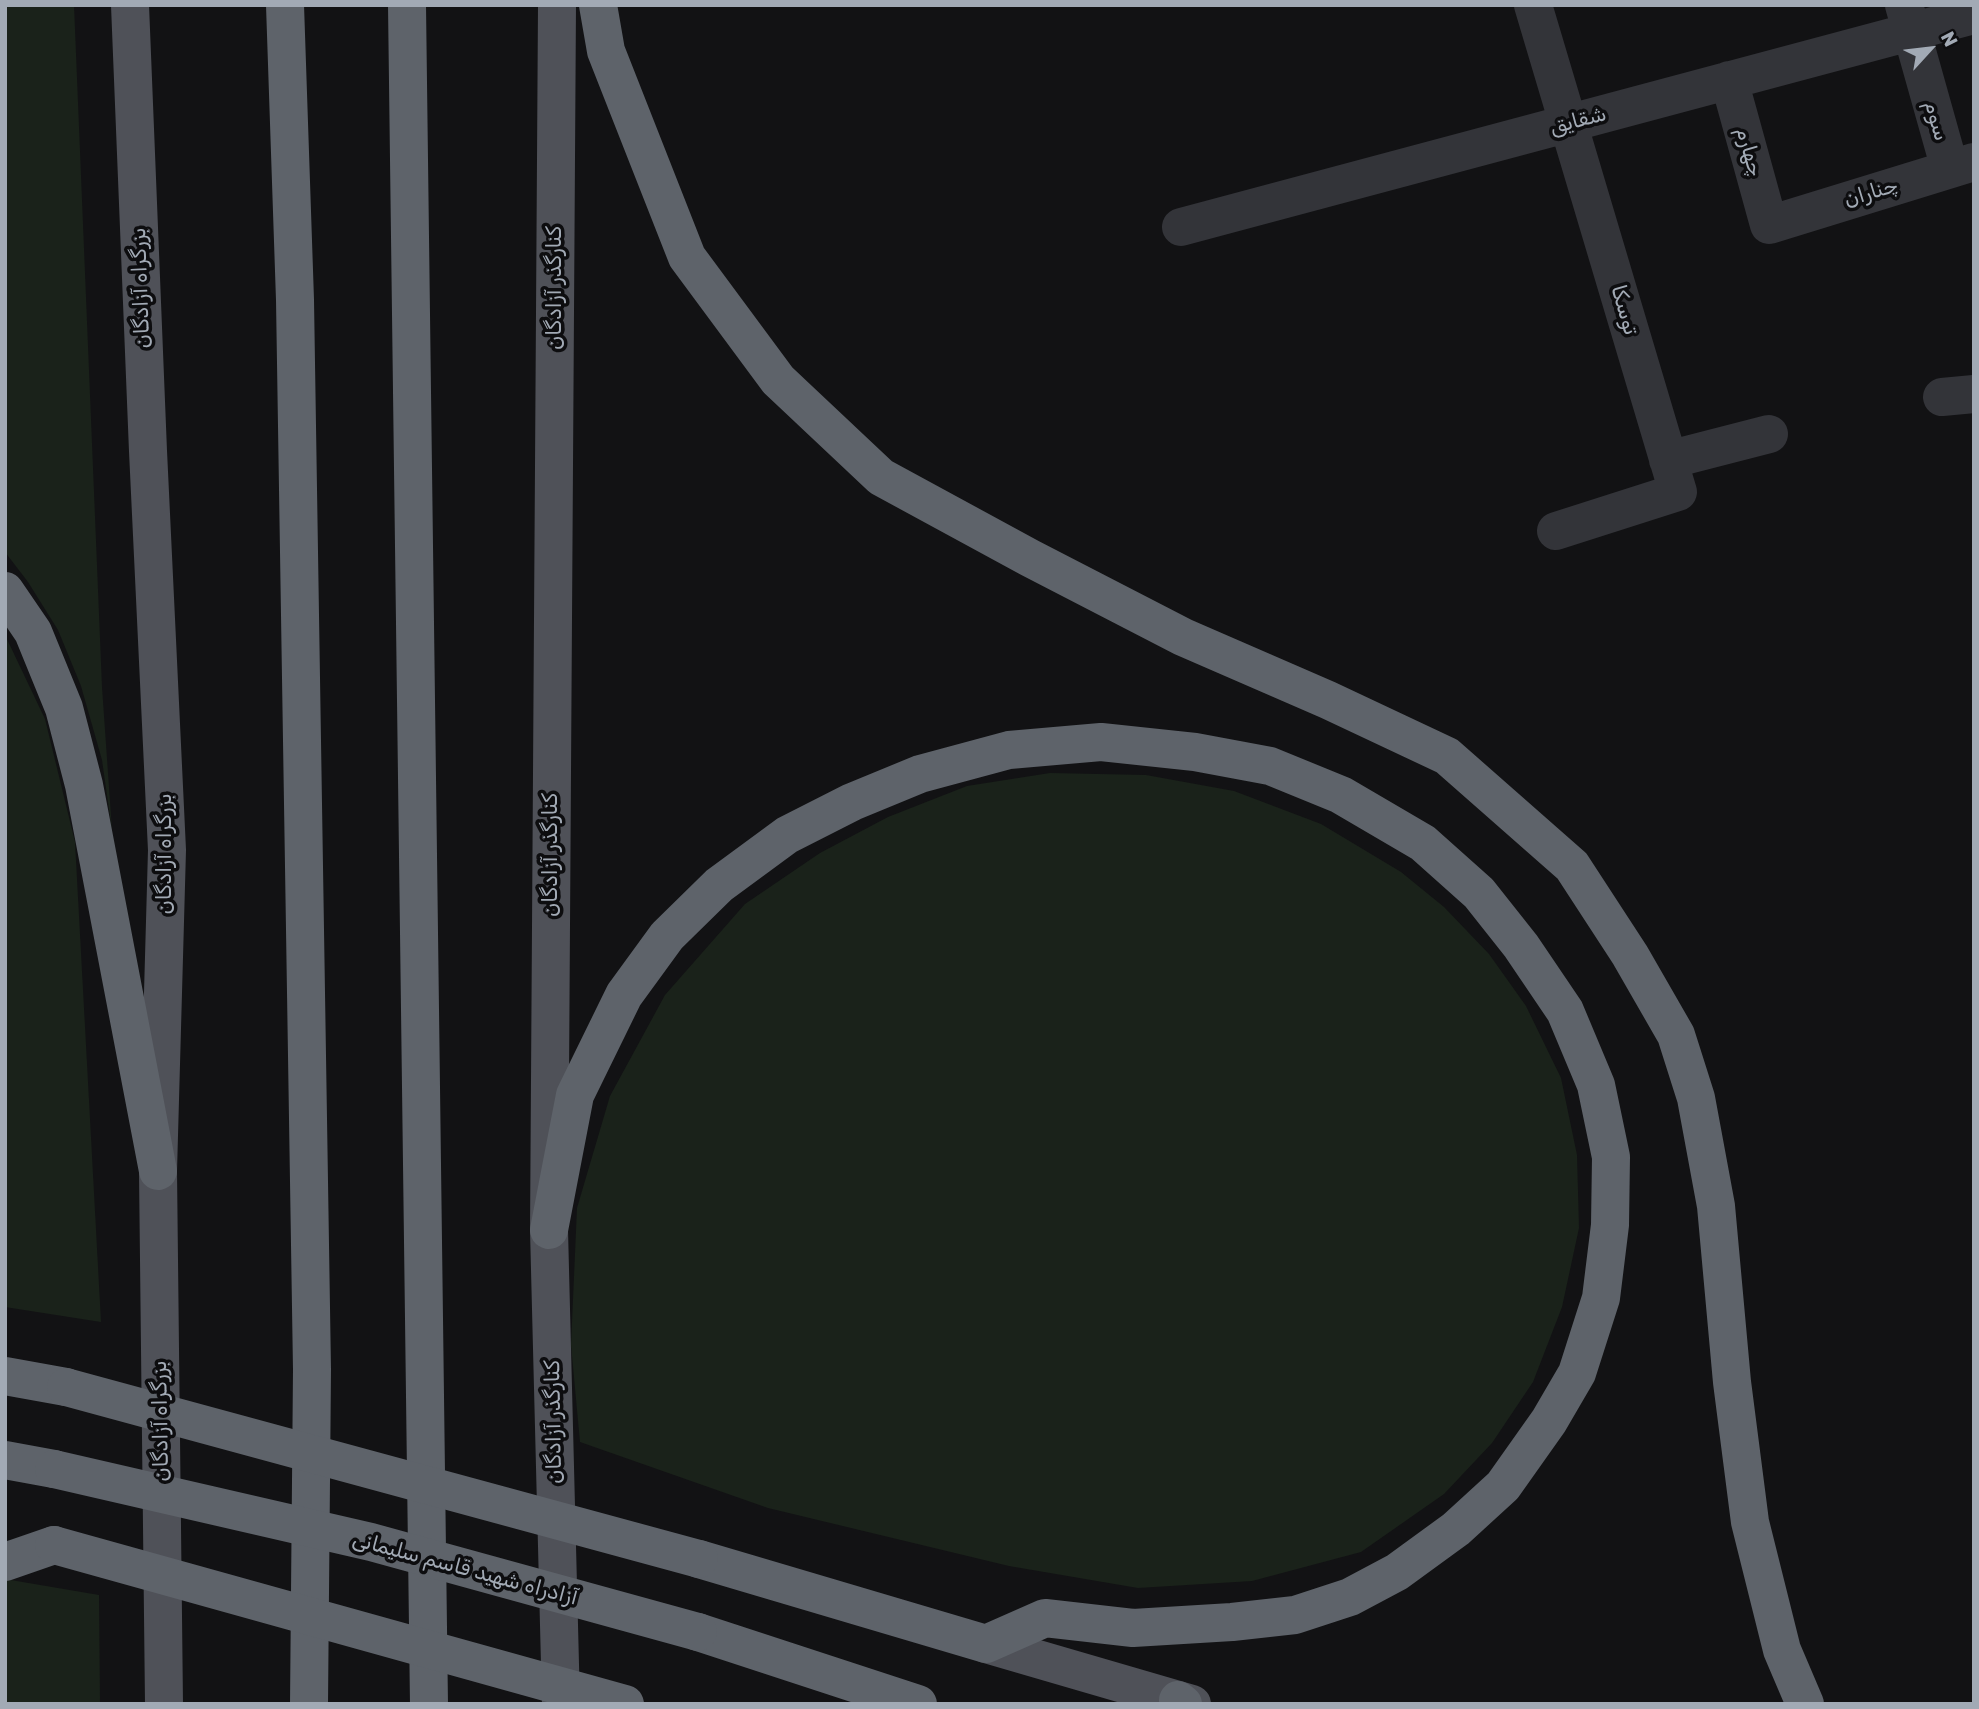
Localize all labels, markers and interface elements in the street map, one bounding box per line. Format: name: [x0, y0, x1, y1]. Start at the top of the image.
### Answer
north arrow: [1895, 14, 1965, 84]
text: N: [1936, 28, 1963, 51]
street label: سوم: [1918, 98, 1954, 144]
street label: شقایق: [1547, 101, 1609, 141]
street label: چهارم: [1730, 124, 1768, 180]
street label: چناران: [1841, 173, 1901, 213]
street label: کنارگذر آزادگان: [542, 226, 568, 350]
street label: بزرگراه آزادگان: [126, 227, 156, 349]
street label: توسکا: [1605, 282, 1643, 338]
street label: بزرگراه آزادگان: [152, 793, 178, 915]
street label: کنارگذر آزادگان: [538, 793, 564, 917]
street label: بزرگراه آزادگان: [147, 1360, 175, 1482]
street label: کنارگذر آزادگان: [540, 1360, 568, 1484]
street label: آزادراه شهید قاسم سلیمانی: [349, 1527, 581, 1611]

